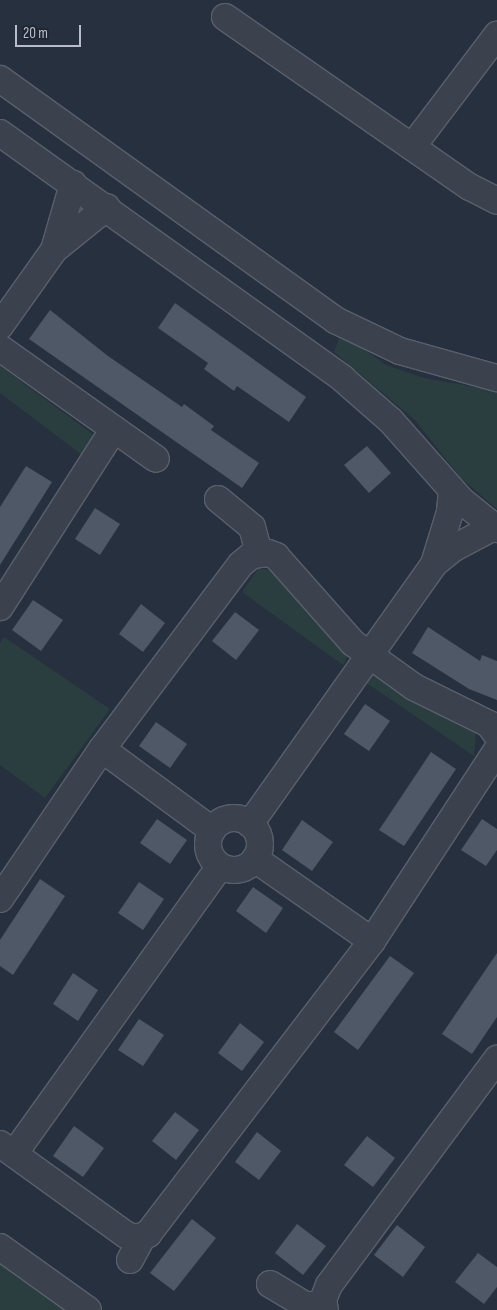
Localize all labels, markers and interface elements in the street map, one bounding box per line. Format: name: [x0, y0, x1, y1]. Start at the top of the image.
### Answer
scale bar: [18, 15, 84, 47]
text: 20 m: [23, 24, 48, 43]

